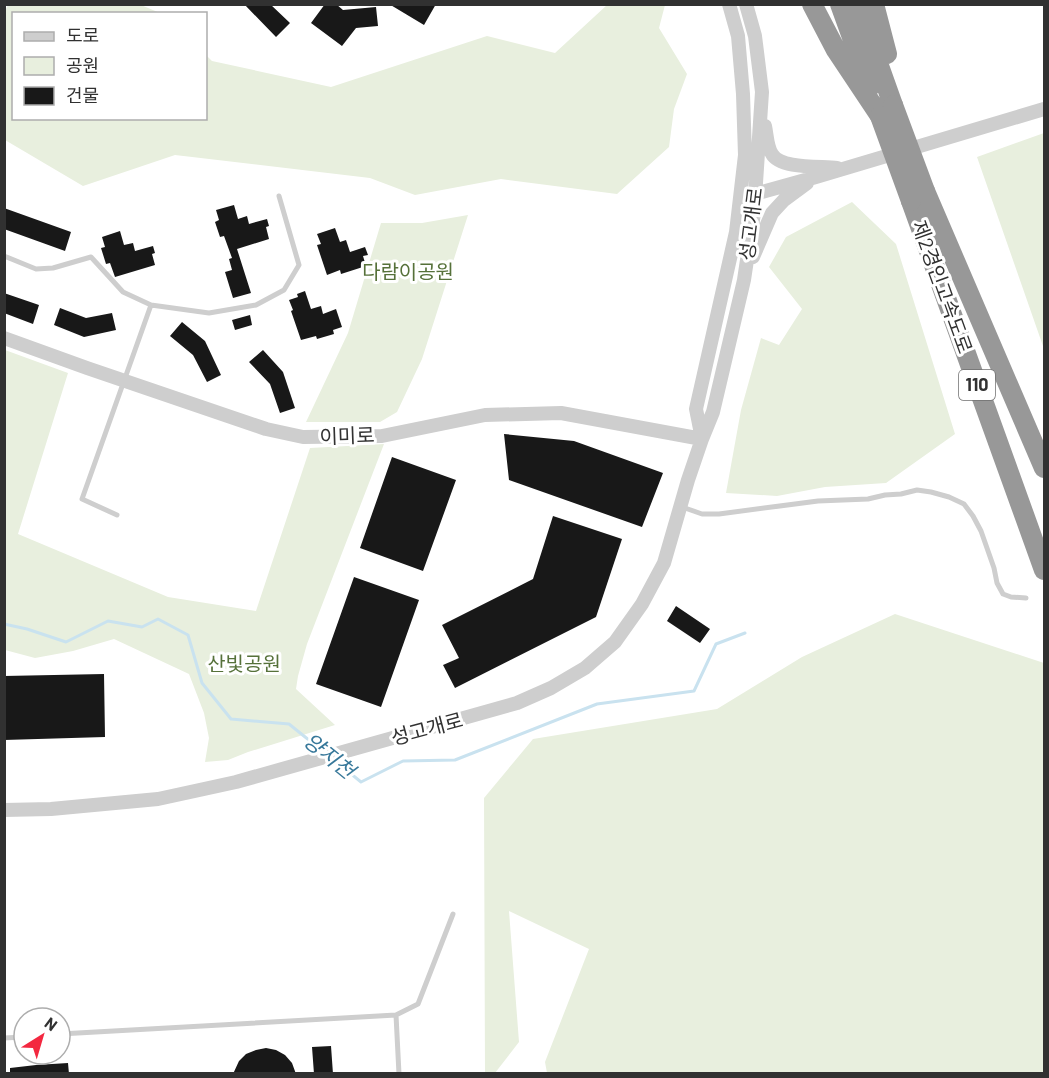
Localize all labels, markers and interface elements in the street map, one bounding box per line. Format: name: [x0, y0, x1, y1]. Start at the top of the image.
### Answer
legend: [12, 12, 207, 120]
text: 도로: [66, 24, 99, 46]
text: 공원: [66, 54, 99, 76]
text: 건물: [66, 84, 99, 106]
street label: 성고개로: [734, 186, 766, 262]
street label: 제2경인고속도로: [908, 217, 978, 356]
park label: 다람이공원: [362, 259, 454, 283]
road number: 110: [959, 370, 995, 400]
street label: 이미로: [319, 422, 375, 448]
park label: 산빛공원: [207, 651, 281, 675]
street label: 성고개로: [388, 707, 465, 749]
water label: 양지천: [300, 727, 362, 784]
north arrow: [12, 1006, 72, 1066]
text: N: [41, 1013, 61, 1034]

